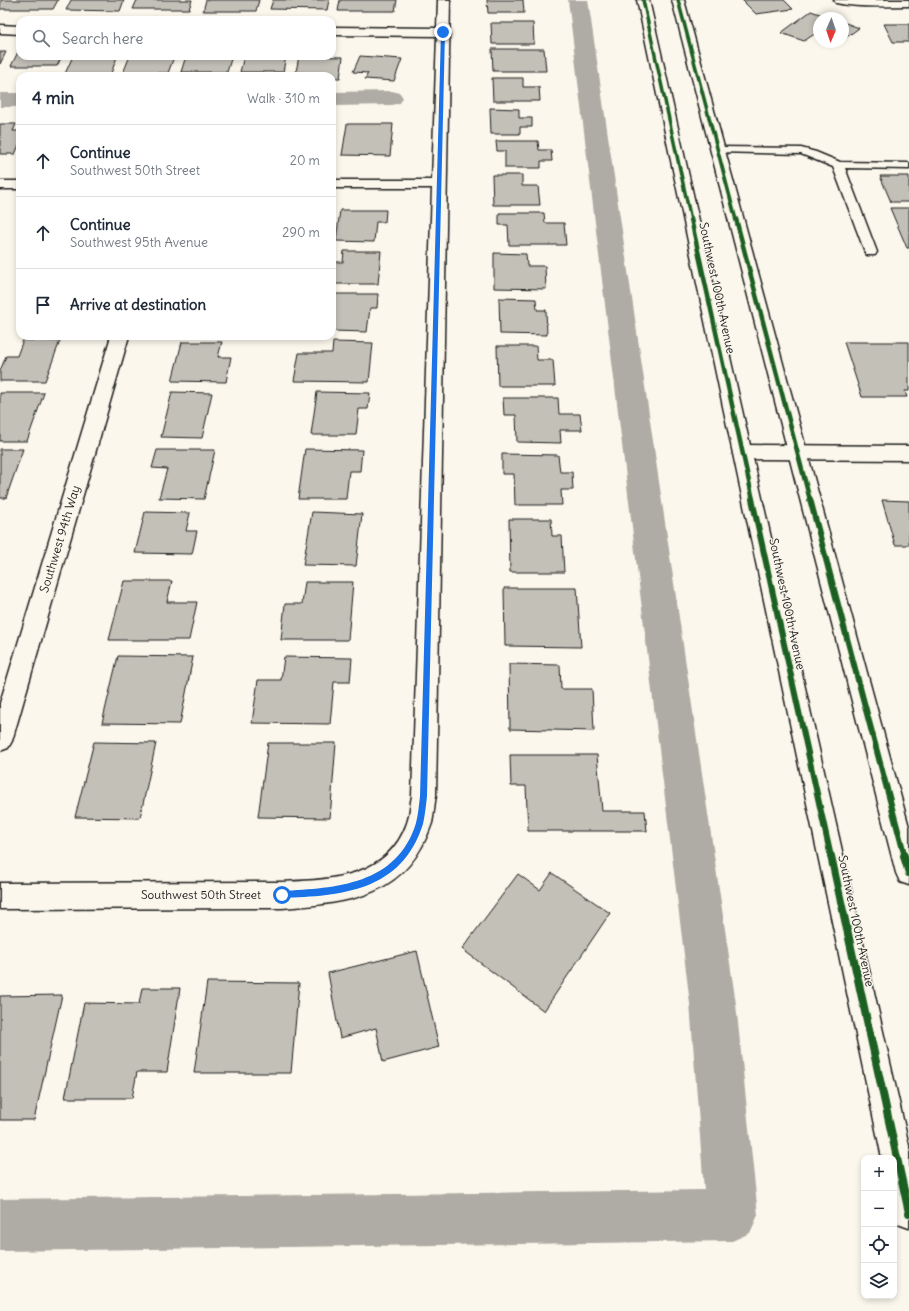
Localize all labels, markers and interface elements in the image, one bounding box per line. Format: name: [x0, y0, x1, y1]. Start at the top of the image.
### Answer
north arrow: [813, 12, 849, 48]
search box: [16, 16, 336, 60]
route end: [434, 23, 452, 41]
icon: search: [30, 27, 52, 49]
text: Search here: [62, 29, 143, 48]
text: 4 min: [32, 87, 74, 109]
text: Walk · 310 m: [247, 90, 320, 107]
text: Continue: [70, 143, 131, 162]
icon: ahead: [32, 150, 54, 172]
text: 20 m: [290, 152, 320, 169]
text: Southwest 50th Street: [70, 162, 200, 179]
text: Continue: [70, 215, 131, 234]
street label: Southwest 100th Avenue: [696, 221, 739, 355]
icon: ahead: [32, 222, 54, 244]
text: 290 m: [282, 224, 320, 241]
text: Southwest 95th Avenue: [70, 234, 208, 251]
icon: arrive: [32, 294, 54, 316]
text: Arrive at destination: [70, 295, 206, 314]
street label: Southwest 94th Way: [36, 483, 83, 594]
street label: Southwest 100th Avenue: [766, 537, 809, 671]
street label: Southwest 100th Avenue: [835, 854, 878, 988]
route start: [273, 886, 291, 904]
street label: Southwest 50th Street: [141, 887, 261, 902]
map controls: [861, 1155, 897, 1299]
button: +: [861, 1155, 897, 1191]
button: −: [861, 1191, 897, 1227]
button: locate: [861, 1227, 897, 1263]
button: layers: [861, 1263, 897, 1299]

